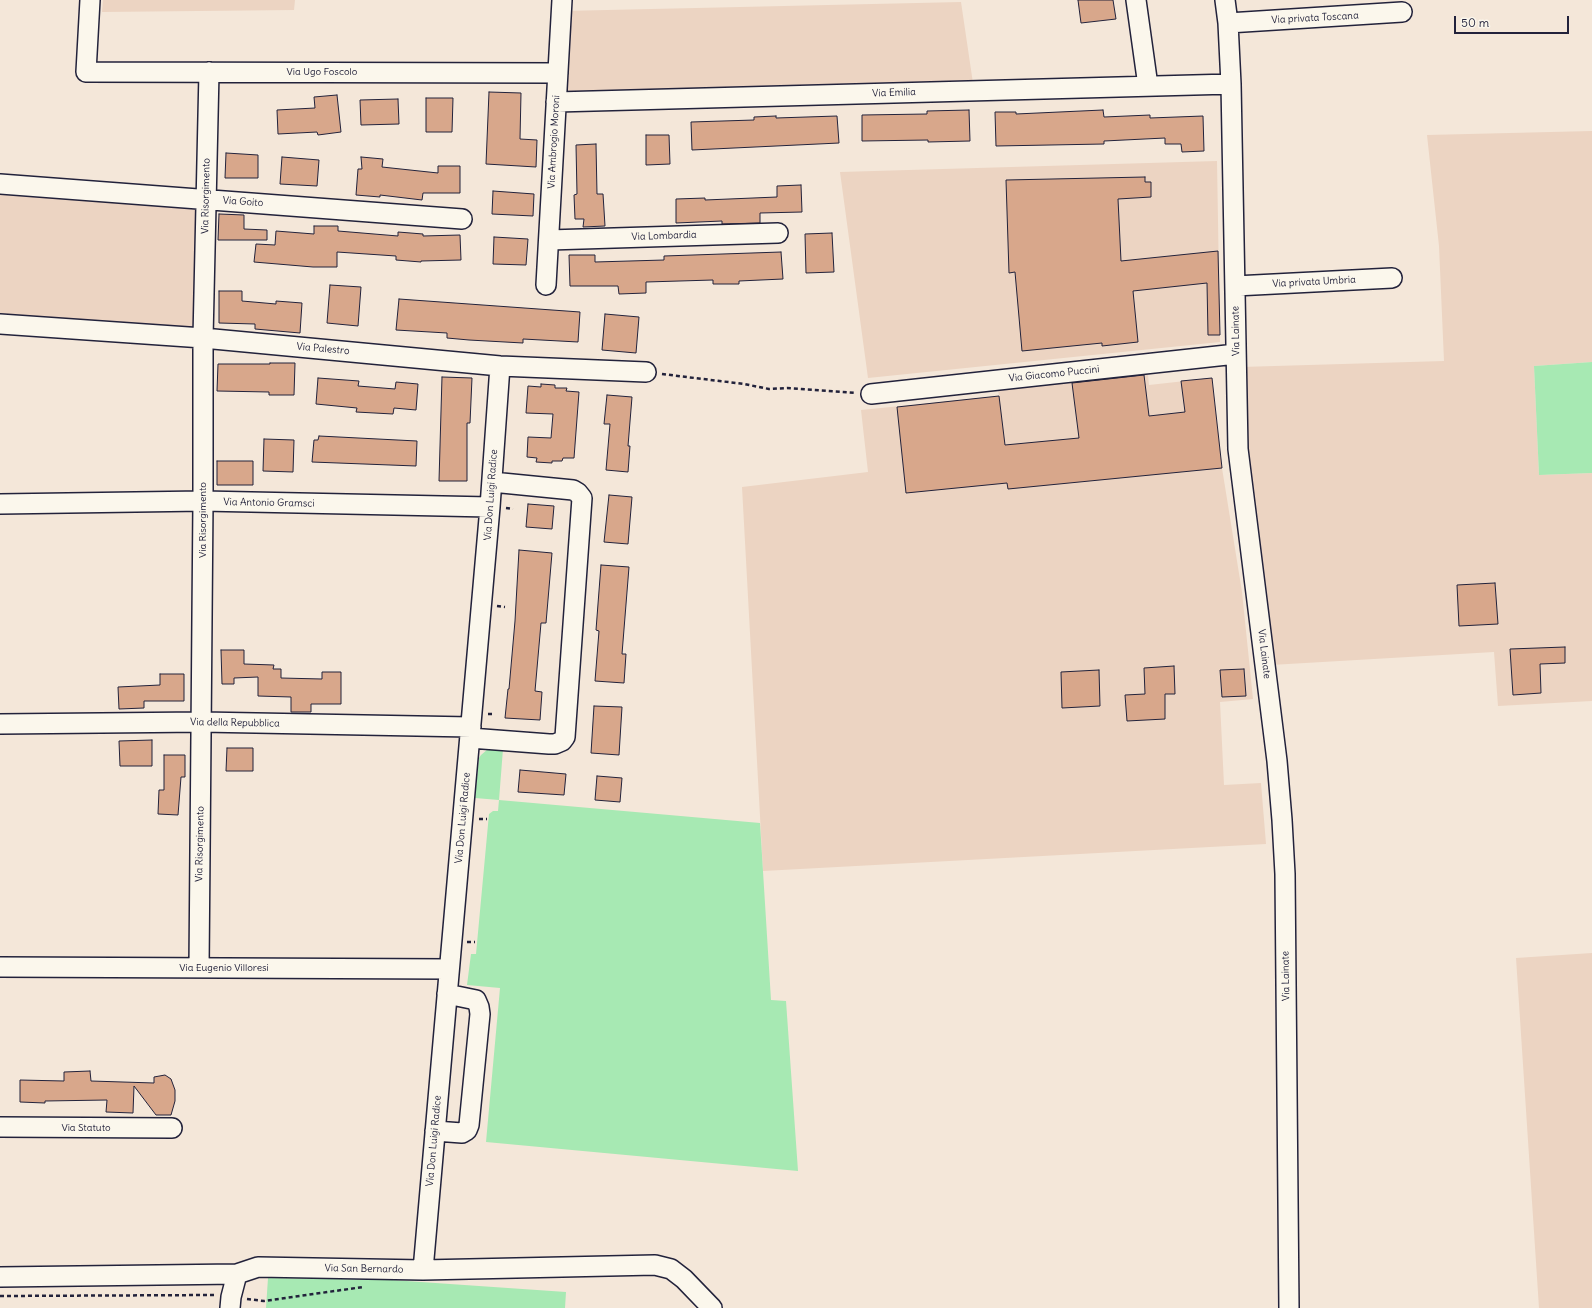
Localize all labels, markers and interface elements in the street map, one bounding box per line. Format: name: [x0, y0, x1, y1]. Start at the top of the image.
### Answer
scale bar: [1456, 8, 1571, 34]
street label: Via privata Toscana: [1271, 10, 1359, 26]
text: 50 m: [1461, 15, 1489, 30]
street label: Via Ugo Foscolo: [287, 66, 357, 78]
street label: Via Emilia: [872, 86, 916, 100]
street label: Via Ambrogio Moroni: [546, 95, 562, 189]
street label: Via Risorgimento: [199, 158, 213, 234]
street label: Via Goito: [222, 195, 264, 209]
street label: Via Lombardia: [631, 229, 697, 243]
street label: Via privata Umbria: [1272, 274, 1356, 290]
street label: Via Lainate: [1230, 306, 1242, 356]
street label: Via Palestro: [296, 341, 350, 357]
street label: Via Giacomo Puccini: [1008, 363, 1100, 385]
street label: Via Don Luigi Radice: [482, 449, 500, 541]
street label: Via Risorgimento: [197, 482, 209, 558]
street label: Via Antonio Gramsci: [223, 496, 315, 510]
street label: Via Lainate: [1255, 628, 1273, 680]
street label: Via della Repubblica: [190, 716, 280, 730]
street label: Via Don Luigi Radice: [453, 772, 473, 864]
street label: Via Risorgimento: [193, 806, 207, 882]
street label: Via Lainate: [1280, 951, 1292, 1001]
street label: Via Eugenio Villoresi: [179, 962, 269, 974]
street label: Via Don Luigi Radice: [424, 1095, 444, 1187]
street label: Via Statuto: [61, 1122, 111, 1134]
street label: Via San Bernardo: [324, 1262, 404, 1276]

